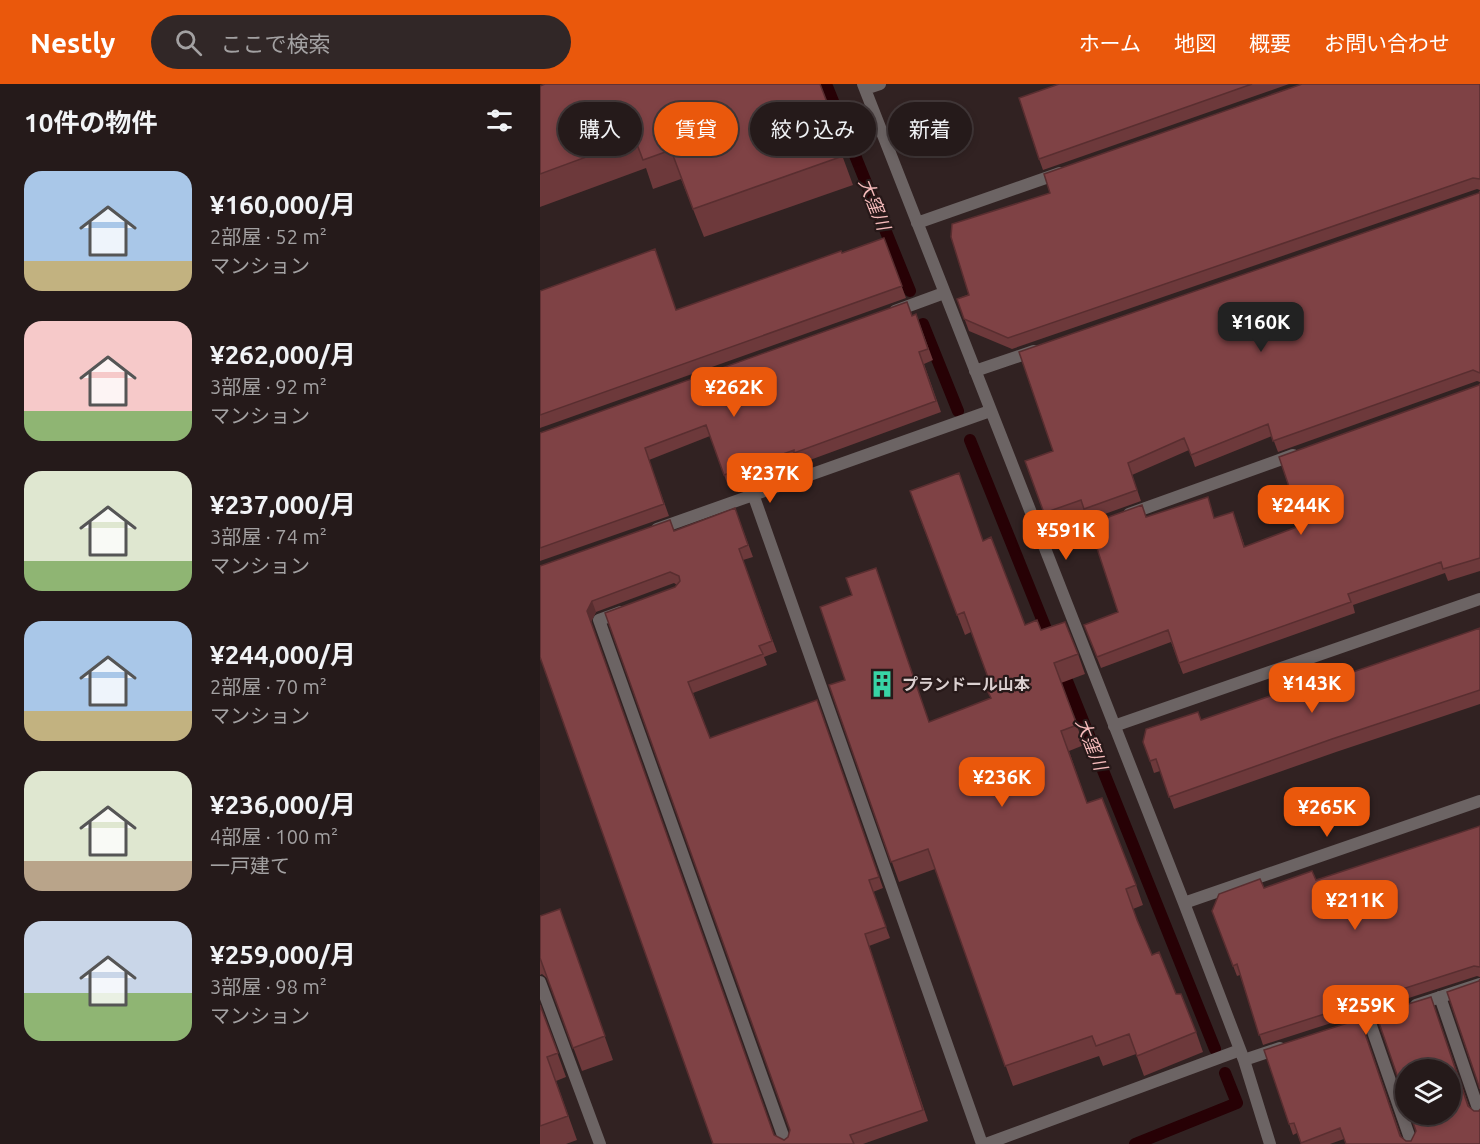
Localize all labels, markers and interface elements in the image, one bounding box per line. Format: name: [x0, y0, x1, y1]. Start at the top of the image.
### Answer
search box: [151, 15, 571, 69]
icon: search: [172, 26, 205, 59]
text: Nestly: [30, 27, 115, 58]
text: ここで検索: [220, 31, 330, 56]
text: ホーム: [1079, 31, 1141, 55]
text: 地図: [1174, 31, 1216, 55]
text: 概要: [1249, 31, 1291, 55]
text: お問い合わせ: [1324, 31, 1450, 55]
chip: 購入: [558, 102, 642, 156]
chip: 賃貸: [654, 102, 738, 156]
chip: 絞り込み: [750, 102, 876, 156]
chip: 新着: [888, 102, 972, 156]
icon: filters: [483, 104, 516, 137]
text: 10件の物件: [24, 108, 157, 137]
water label: 大窪川: [856, 175, 895, 235]
text: ¥160,000/月: [210, 190, 356, 219]
icon: home: [72, 195, 144, 267]
text: 2部屋 · 52 m²: [210, 225, 327, 248]
text: マンション: [210, 254, 310, 277]
pin: ¥160K: [1219, 302, 1303, 353]
text: ¥160K: [1232, 310, 1290, 333]
text: ¥262,000/月: [210, 340, 356, 369]
icon: home: [72, 345, 144, 417]
pin: ¥262K: [692, 367, 776, 418]
text: 3部屋 · 92 m²: [210, 375, 327, 398]
text: ¥262K: [705, 375, 763, 398]
text: マンション: [210, 404, 310, 427]
pin: ¥237K: [728, 453, 812, 504]
text: ¥237K: [741, 461, 799, 484]
pin: ¥244K: [1259, 485, 1343, 536]
text: ¥237,000/月: [210, 490, 356, 519]
text: ¥244K: [1272, 493, 1330, 516]
icon: home: [72, 495, 144, 567]
pin: ¥591K: [1024, 510, 1108, 561]
text: ¥591K: [1037, 518, 1095, 541]
text: 3部屋 · 74 m²: [210, 525, 327, 548]
text: マンション: [210, 554, 310, 577]
text: ¥244,000/月: [210, 640, 356, 669]
icon: home: [72, 645, 144, 717]
pin: ¥143K: [1270, 663, 1354, 714]
building icon: プランドール山本: [867, 669, 897, 699]
text: ¥143K: [1283, 671, 1341, 694]
text: 2部屋 · 70 m²: [210, 675, 327, 698]
place label: プランドール山本: [902, 675, 1030, 693]
text: マンション: [210, 704, 310, 727]
water label: 大窪川: [1073, 715, 1112, 775]
pin: ¥236K: [960, 757, 1044, 808]
text: ¥236K: [973, 765, 1031, 788]
pin: ¥265K: [1285, 787, 1369, 838]
text: ¥236,000/月: [210, 790, 356, 819]
icon: home: [72, 795, 144, 867]
text: ¥265K: [1298, 795, 1356, 818]
text: 4部屋 · 100 m²: [210, 825, 338, 848]
text: 一戸建て: [210, 854, 290, 877]
pin: ¥211K: [1313, 880, 1397, 931]
text: ¥211K: [1326, 888, 1384, 911]
text: ¥259,000/月: [210, 940, 356, 969]
icon: home: [72, 945, 144, 1017]
text: 3部屋 · 98 m²: [210, 975, 327, 998]
pin: ¥259K: [1324, 985, 1408, 1036]
text: ¥259K: [1337, 993, 1395, 1016]
text: マンション: [210, 1004, 310, 1027]
map controls: [1395, 1059, 1461, 1125]
button: layers: [1395, 1059, 1461, 1125]

